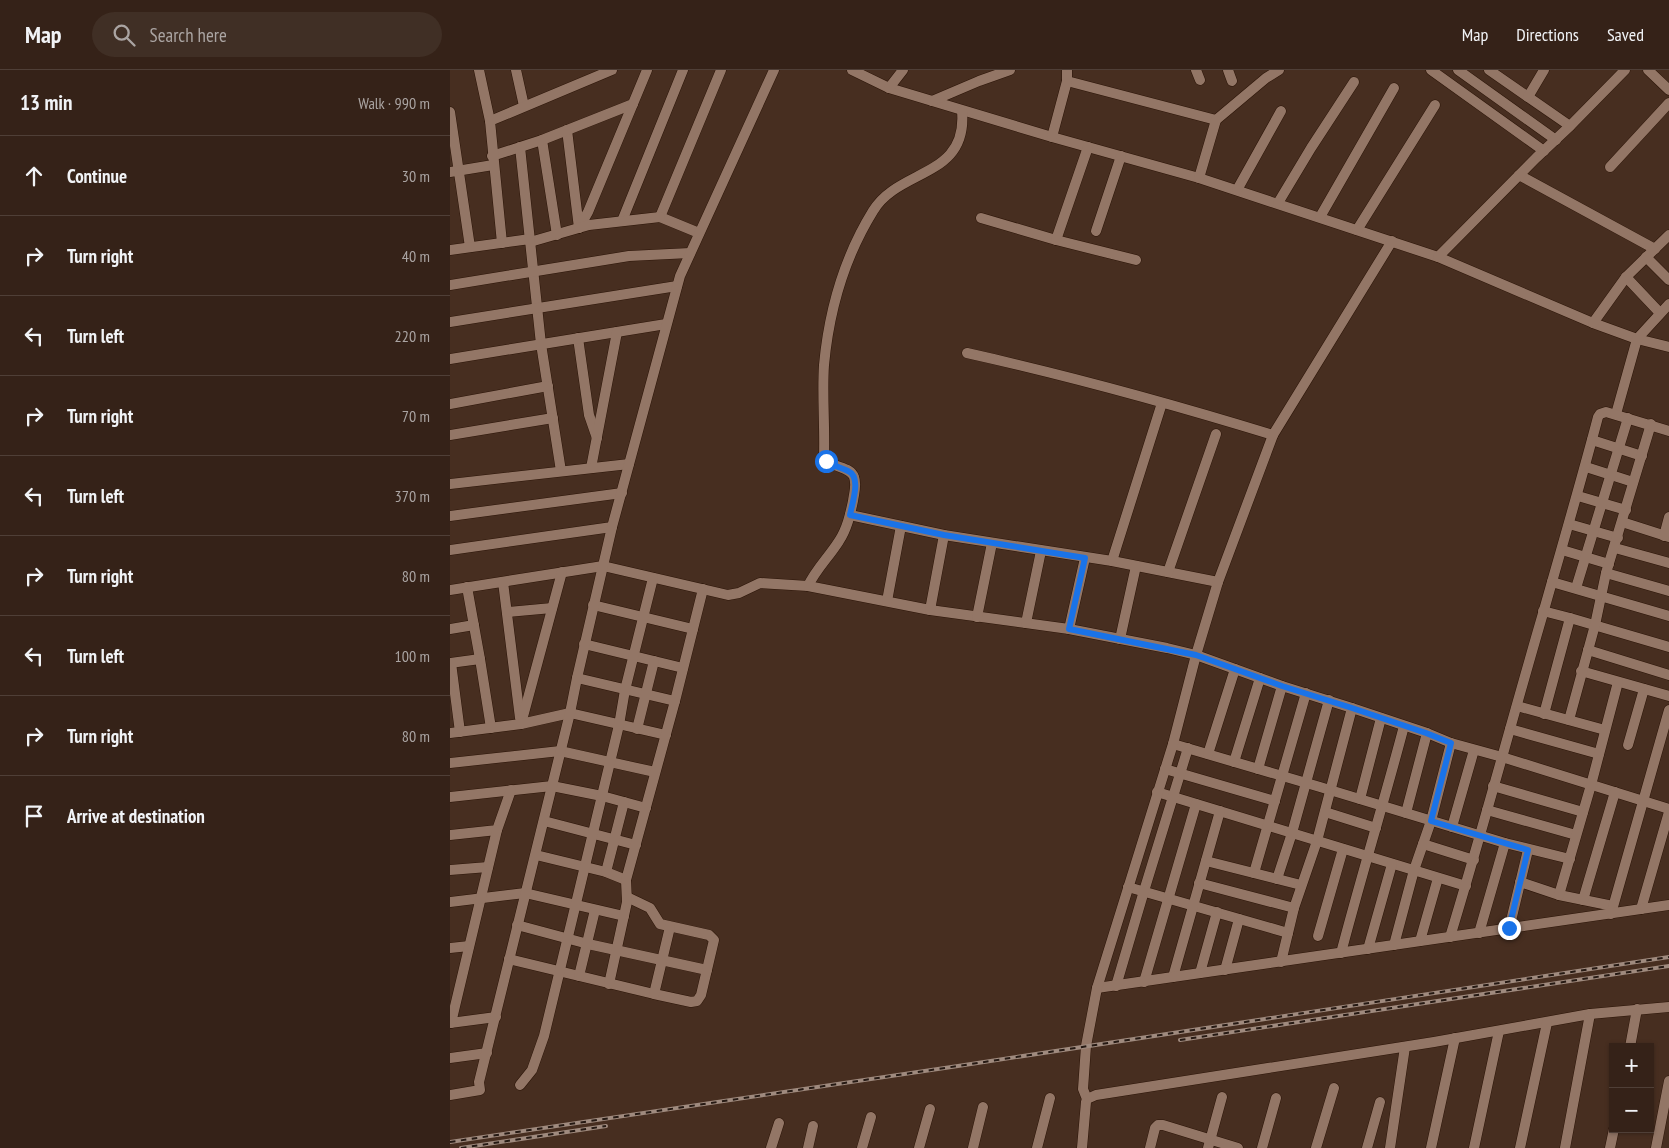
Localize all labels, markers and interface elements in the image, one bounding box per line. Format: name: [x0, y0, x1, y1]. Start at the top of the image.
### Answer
search box: [92, 12, 442, 57]
text: Map: [25, 19, 62, 50]
icon: search: [110, 21, 138, 49]
text: Search here: [150, 23, 227, 47]
text: Map: [1462, 23, 1488, 46]
text: Directions: [1516, 23, 1579, 46]
text: Saved: [1607, 23, 1644, 46]
text: 13 min: [20, 89, 72, 116]
text: Walk · 990 m: [358, 93, 430, 113]
icon: ahead: [20, 162, 48, 190]
text: Continue: [67, 164, 127, 188]
text: 30 m: [402, 166, 430, 186]
icon: right: [20, 242, 48, 270]
text: Turn right: [67, 244, 133, 268]
text: 40 m: [402, 246, 430, 266]
icon: left: [20, 322, 48, 350]
text: Turn left: [67, 324, 124, 348]
text: 220 m: [395, 326, 430, 346]
icon: right: [20, 402, 48, 430]
text: Turn right: [67, 404, 133, 428]
text: 70 m: [402, 406, 430, 426]
route start: [815, 450, 838, 473]
icon: left: [20, 482, 48, 510]
text: Turn left: [67, 484, 124, 508]
text: 370 m: [395, 486, 430, 506]
icon: right: [20, 562, 48, 590]
text: Turn right: [67, 564, 133, 588]
text: 80 m: [402, 566, 430, 586]
icon: left: [20, 642, 48, 670]
text: Turn left: [67, 644, 124, 668]
text: 100 m: [395, 646, 430, 666]
icon: right: [20, 722, 48, 750]
text: Turn right: [67, 724, 133, 748]
text: 80 m: [402, 726, 430, 746]
icon: arrive: [20, 802, 48, 830]
text: Arrive at destination: [67, 804, 205, 828]
route end: [1498, 917, 1521, 940]
map controls: [1609, 1043, 1654, 1133]
button: +: [1609, 1043, 1654, 1088]
button: −: [1609, 1088, 1654, 1133]

